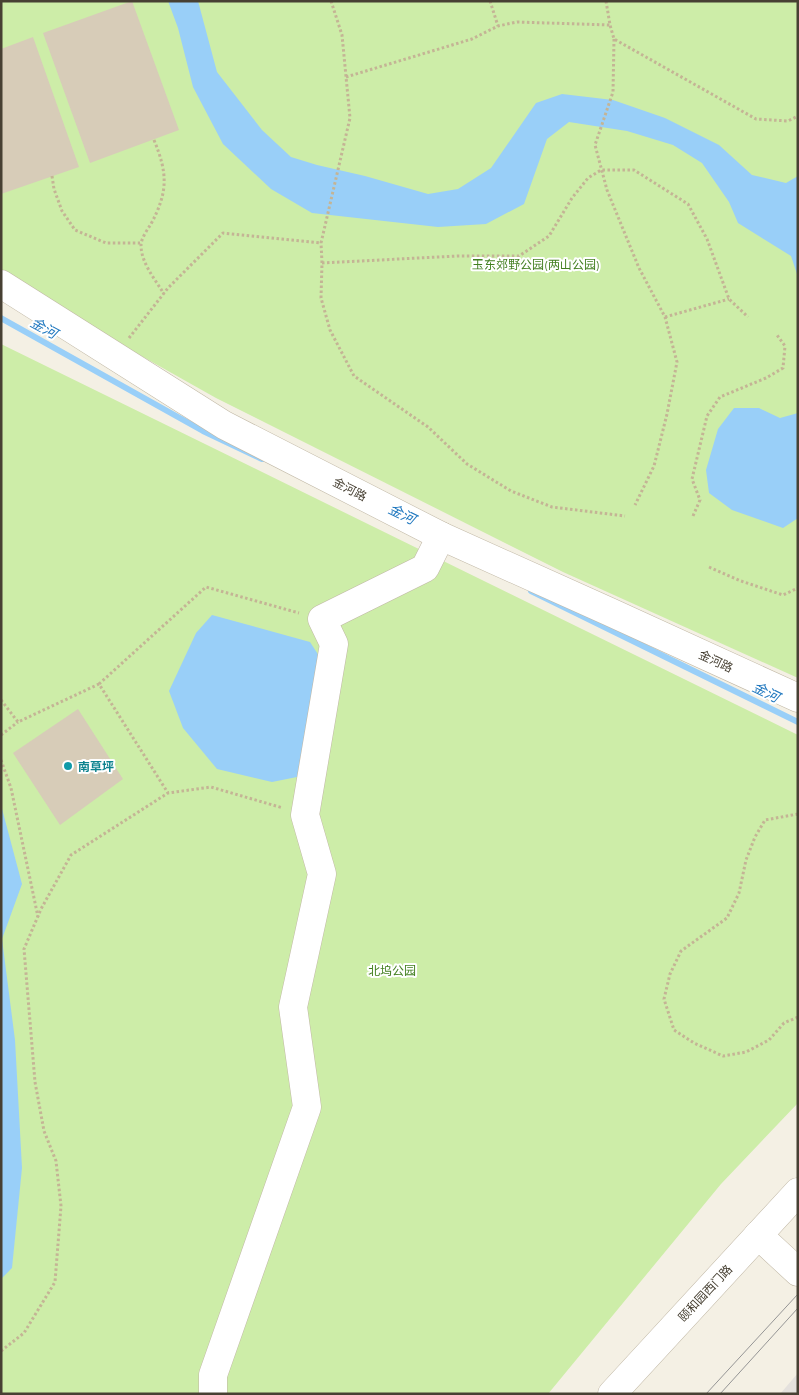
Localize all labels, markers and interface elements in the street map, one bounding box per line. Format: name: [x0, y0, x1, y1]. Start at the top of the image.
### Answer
park label: 玉东郊野公园(两山公园): [472, 257, 600, 272]
water label: 金河: [27, 313, 63, 344]
street label: 金河路: [331, 474, 369, 504]
water label: 金河: [385, 500, 421, 530]
street label: 金河路: [697, 647, 735, 675]
water label: 金河: [749, 678, 785, 708]
place label: 南草坪: [78, 759, 114, 774]
marker: 南草坪: [62, 760, 74, 772]
park label: 北坞公园: [368, 963, 416, 978]
street label: 颐和园西门路: [675, 1262, 735, 1324]

